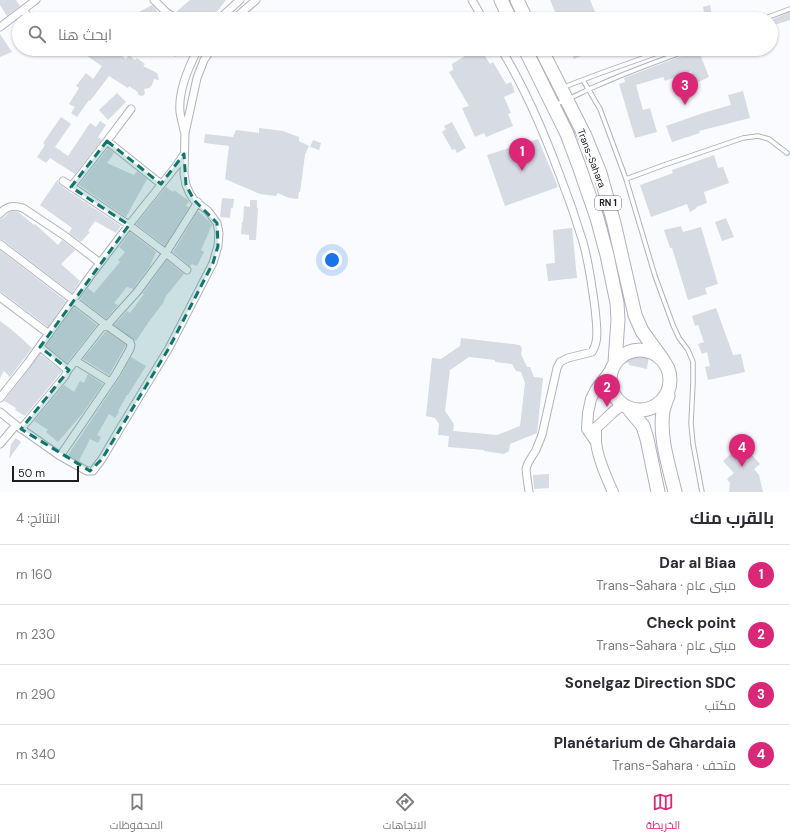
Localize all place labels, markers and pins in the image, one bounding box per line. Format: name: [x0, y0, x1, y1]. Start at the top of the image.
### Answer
pin: 3: [672, 72, 698, 105]
pin: 1: [509, 138, 535, 171]
pin: 2: [594, 374, 620, 407]
pin: 4: [729, 434, 755, 467]

